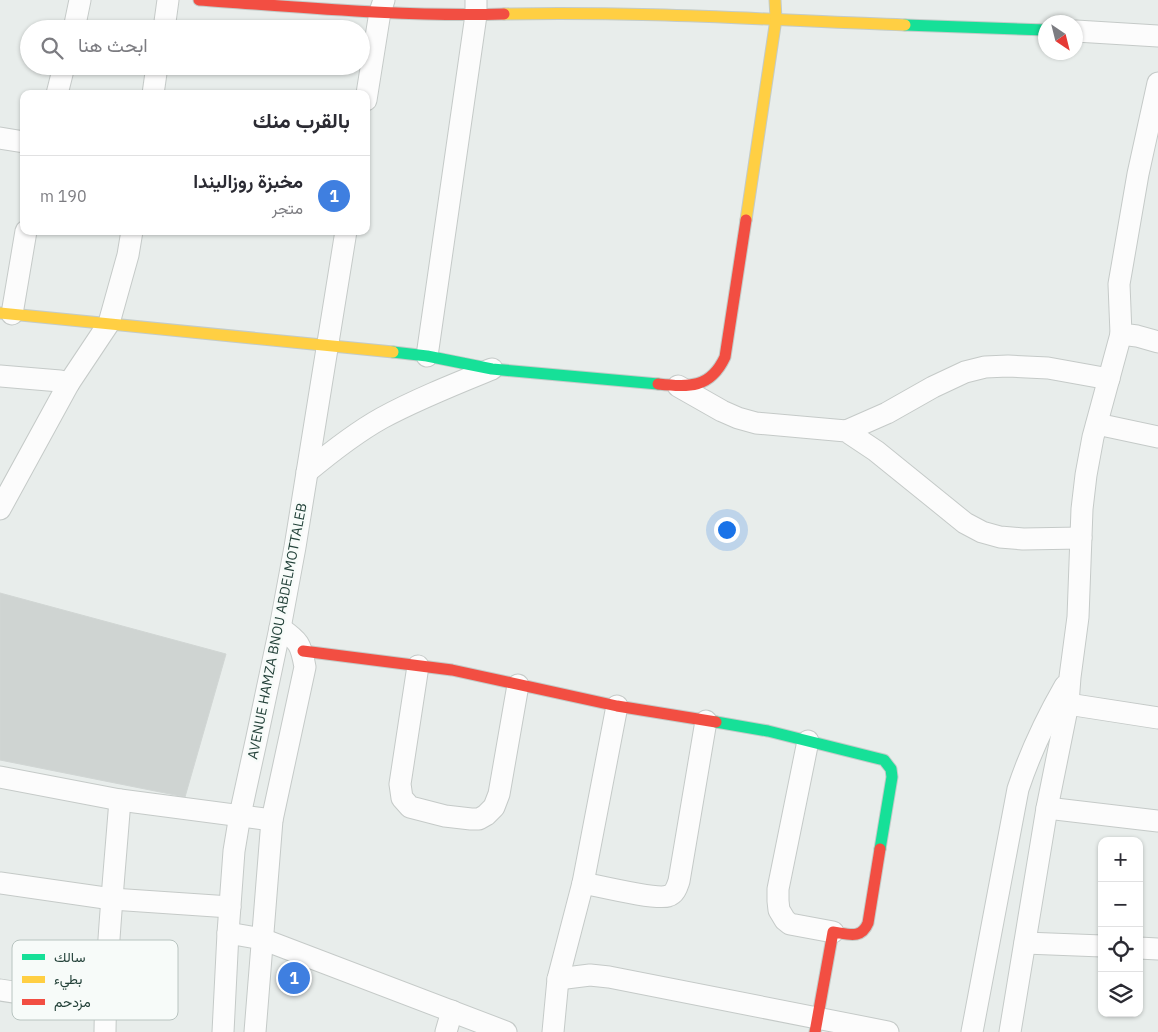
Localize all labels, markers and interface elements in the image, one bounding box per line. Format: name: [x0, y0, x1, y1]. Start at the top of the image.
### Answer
north arrow: [1038, 15, 1083, 60]
search box: [20, 20, 370, 75]
text: ابحث هنا: [78, 33, 148, 57]
icon: search: [38, 34, 66, 62]
text: بالقرب منك: [253, 106, 350, 134]
text: مخبزة روزاليندا: [193, 169, 303, 193]
text: 190 m: [40, 186, 87, 206]
text: 1: [329, 186, 339, 206]
text: متجر: [272, 198, 303, 218]
street label: AVENUE HAMZA BNOU ABDELMOTTALEB: [243, 501, 311, 761]
your location: [714, 517, 740, 543]
map controls: [1098, 837, 1143, 1017]
button: +: [1098, 837, 1143, 882]
button: −: [1098, 882, 1143, 927]
button: locate: [1098, 927, 1143, 972]
legend: [12, 940, 178, 1020]
text: سالك: [54, 948, 85, 966]
pin: 1: [278, 959, 310, 997]
text: بطيء: [54, 970, 82, 991]
button: layers: [1098, 972, 1143, 1017]
text: مزدحم: [54, 993, 91, 1011]

